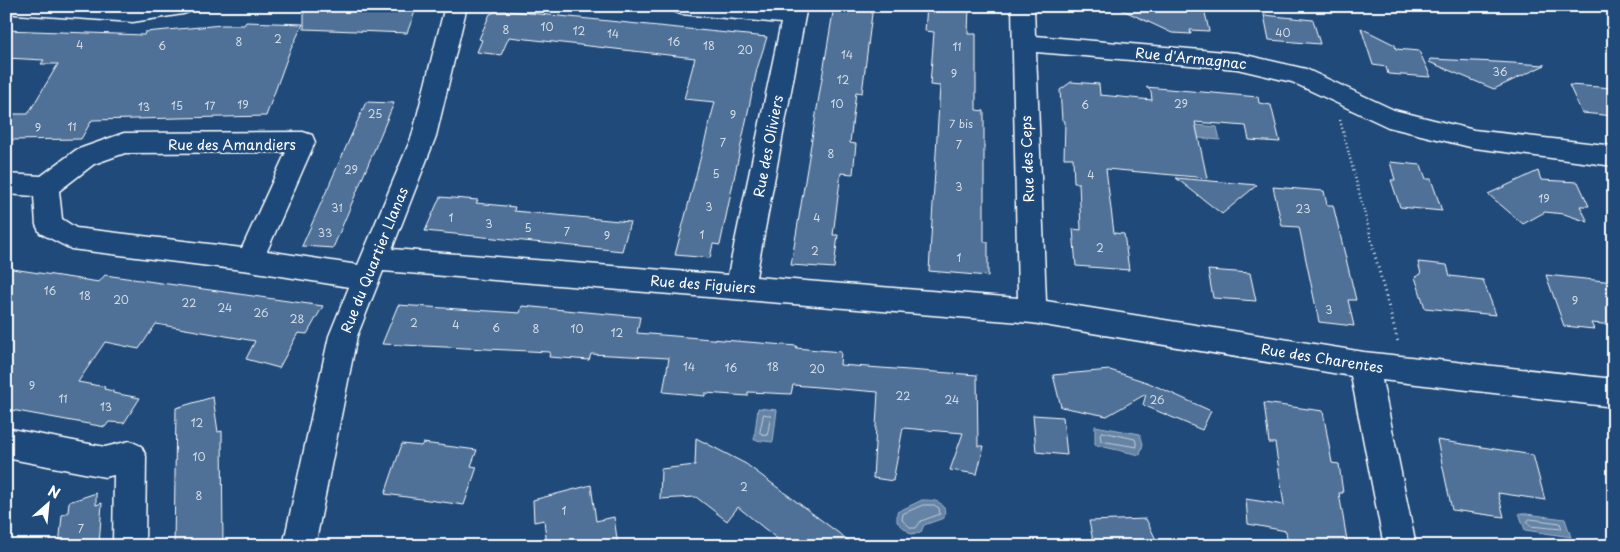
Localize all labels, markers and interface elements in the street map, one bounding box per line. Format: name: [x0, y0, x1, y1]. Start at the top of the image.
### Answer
house number: 10: [541, 18, 553, 35]
house number: 8: [503, 21, 510, 38]
house number: 12: [573, 22, 586, 39]
house number: 40: [1275, 24, 1291, 41]
house number: 14: [607, 25, 619, 42]
house number: 2: [274, 30, 282, 47]
house number: 8: [236, 33, 243, 50]
house number: 16: [668, 33, 681, 50]
house number: 4: [76, 36, 84, 53]
house number: 6: [158, 37, 166, 54]
house number: 18: [703, 37, 715, 54]
house number: 11: [952, 38, 962, 55]
house number: 20: [737, 41, 753, 58]
street label: Rue d'Armagnac: [1134, 42, 1248, 74]
house number: 14: [841, 46, 853, 63]
house number: 36: [1493, 63, 1508, 80]
house number: 9: [951, 65, 957, 82]
house number: 12: [837, 71, 850, 88]
street label: Rue des Oliviers: [748, 93, 788, 199]
house number: 10: [831, 95, 843, 112]
house number: 29: [1174, 95, 1188, 112]
house number: 19: [237, 96, 249, 113]
house number: 6: [1081, 96, 1089, 113]
house number: 15: [171, 97, 183, 114]
house number: 17: [205, 97, 216, 114]
house number: 13: [138, 98, 150, 115]
house number: 25: [368, 105, 382, 122]
house number: 9: [730, 106, 736, 123]
house number: 7 bis: [949, 115, 973, 132]
street label: Rue des Ceps: [1015, 115, 1039, 203]
house number: 11: [67, 118, 77, 135]
house number: 9: [35, 119, 41, 136]
street label: Rue des Amandiers: [168, 134, 296, 155]
house number: 7: [720, 134, 726, 151]
house number: 7: [956, 136, 962, 153]
house number: 8: [828, 145, 835, 162]
house number: 29: [344, 161, 358, 178]
house number: 5: [712, 165, 720, 182]
house number: 4: [1087, 166, 1095, 183]
house number: 3: [955, 178, 963, 195]
street label: Rue du Quartier Llanas: [335, 184, 413, 336]
house number: 19: [1538, 190, 1550, 207]
house number: 3: [705, 198, 713, 215]
house number: 31: [331, 199, 343, 216]
house number: 23: [1296, 200, 1310, 217]
house number: 1: [449, 209, 454, 226]
house number: 4: [813, 209, 821, 226]
house number: 3: [485, 215, 493, 232]
house number: 5: [524, 219, 532, 236]
house number: 7: [564, 223, 570, 240]
house number: 33: [318, 224, 332, 241]
house number: 1: [700, 226, 705, 243]
house number: 9: [604, 227, 610, 244]
house number: 2: [1096, 239, 1104, 256]
house number: 2: [811, 242, 819, 259]
house number: 1: [957, 249, 962, 266]
street label: Rue des Figuiers: [650, 270, 756, 298]
house number: 16: [44, 282, 57, 299]
house number: 18: [79, 287, 91, 304]
house number: 20: [113, 291, 129, 308]
house number: 9: [1572, 292, 1578, 309]
house number: 22: [182, 294, 196, 311]
house number: 24: [218, 299, 232, 316]
house number: 3: [1325, 301, 1333, 318]
house number: 26: [253, 304, 269, 321]
house number: 28: [290, 310, 304, 327]
house number: 2: [410, 314, 418, 331]
house number: 4: [452, 316, 460, 333]
house number: 6: [492, 319, 500, 336]
house number: 8: [533, 320, 540, 337]
house number: 10: [571, 320, 583, 337]
house number: 12: [611, 324, 624, 341]
street label: Rue des Charentes: [1259, 338, 1385, 378]
house number: 14: [683, 358, 695, 375]
house number: 18: [767, 358, 779, 375]
house number: 16: [725, 359, 738, 376]
house number: 20: [809, 360, 825, 377]
house number: 9: [29, 377, 35, 394]
house number: 22: [896, 387, 910, 404]
house number: 11: [58, 390, 68, 407]
house number: 24: [945, 391, 959, 408]
house number: 26: [1149, 391, 1165, 408]
house number: 13: [100, 398, 112, 415]
house number: 12: [191, 414, 204, 431]
house number: 10: [193, 448, 205, 465]
house number: 2: [740, 478, 748, 495]
north arrow: [22, 480, 72, 530]
text: N: [44, 480, 64, 504]
house number: 8: [196, 487, 203, 504]
house number: 1: [562, 502, 567, 519]
house number: 7: [78, 520, 84, 537]

